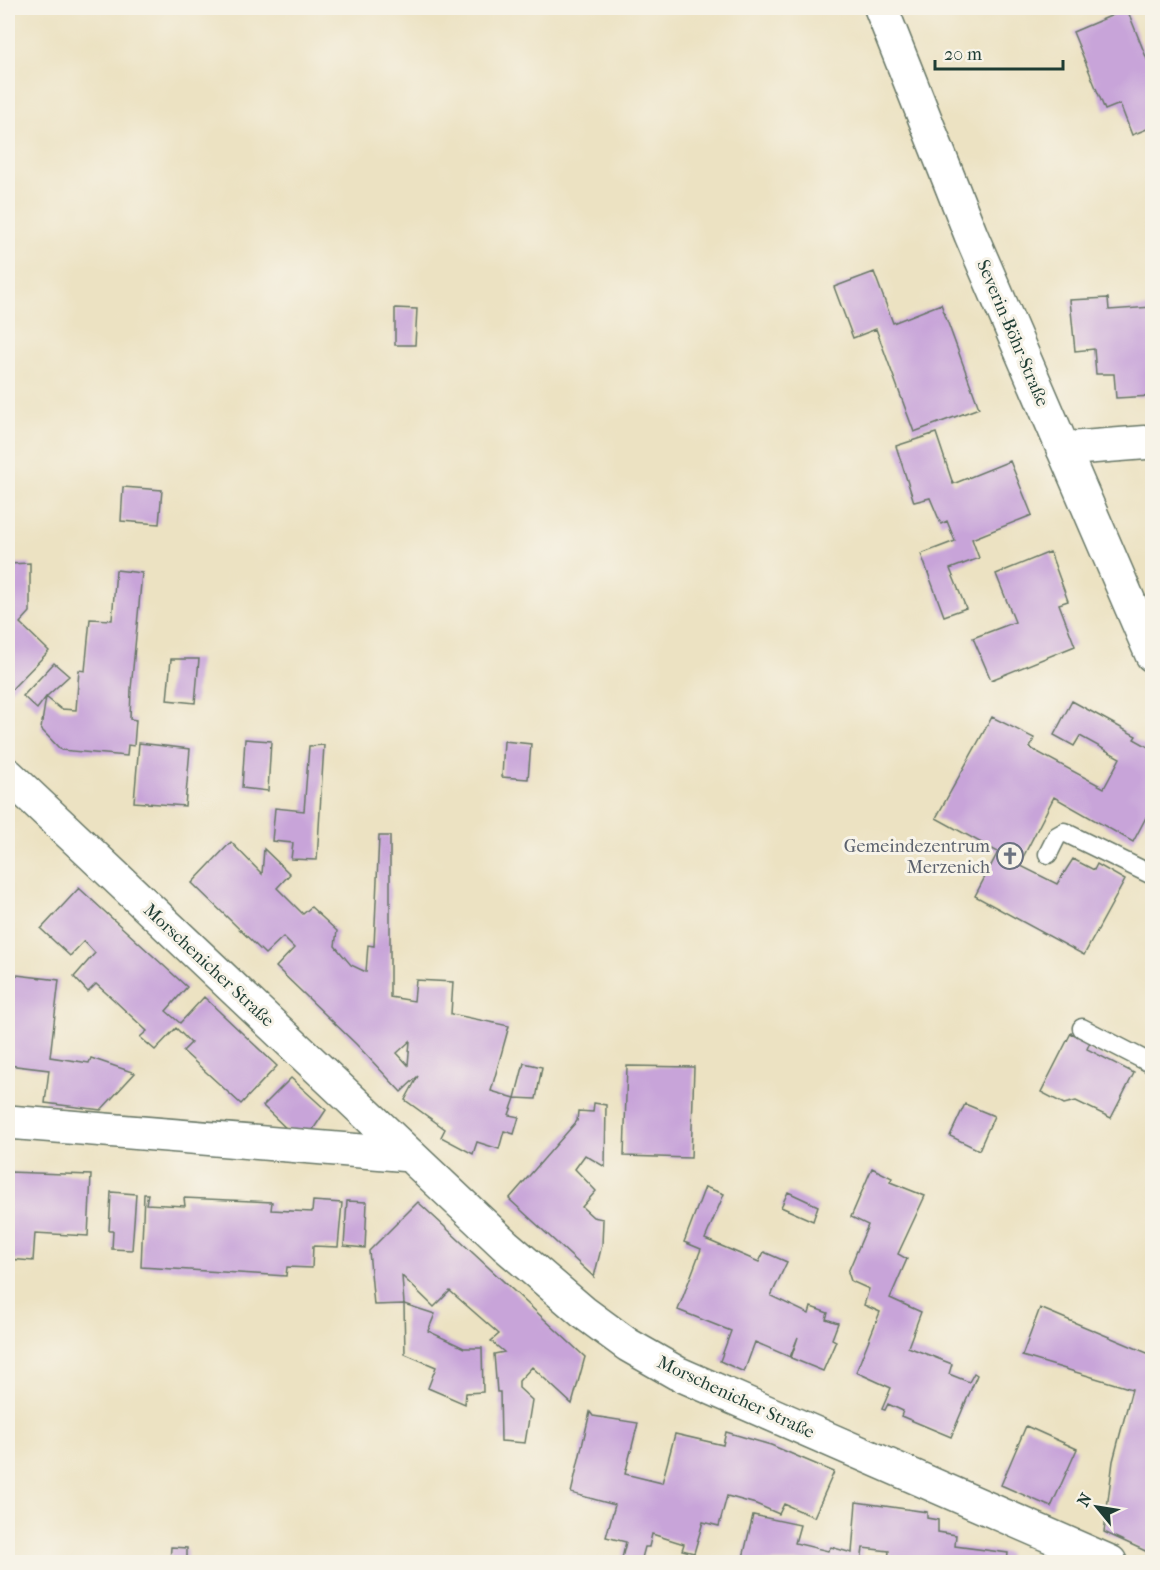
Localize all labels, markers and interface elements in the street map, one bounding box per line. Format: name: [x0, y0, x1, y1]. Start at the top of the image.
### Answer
scale bar: [935, 33, 1062, 71]
text: 20 m: [944, 44, 982, 65]
street label: Severin-Böhr-Straße: [972, 257, 1053, 410]
place label: Gemeindezentrum Merzenich: [844, 836, 990, 878]
church icon: Gemeindezentrum Merzenich: [995, 841, 1025, 871]
street label: Morschenicher Straße: [139, 899, 278, 1031]
street label: Morschenicher Straße: [654, 1352, 818, 1443]
north arrow: [1067, 1477, 1127, 1537]
text: N: [1073, 1489, 1096, 1510]

